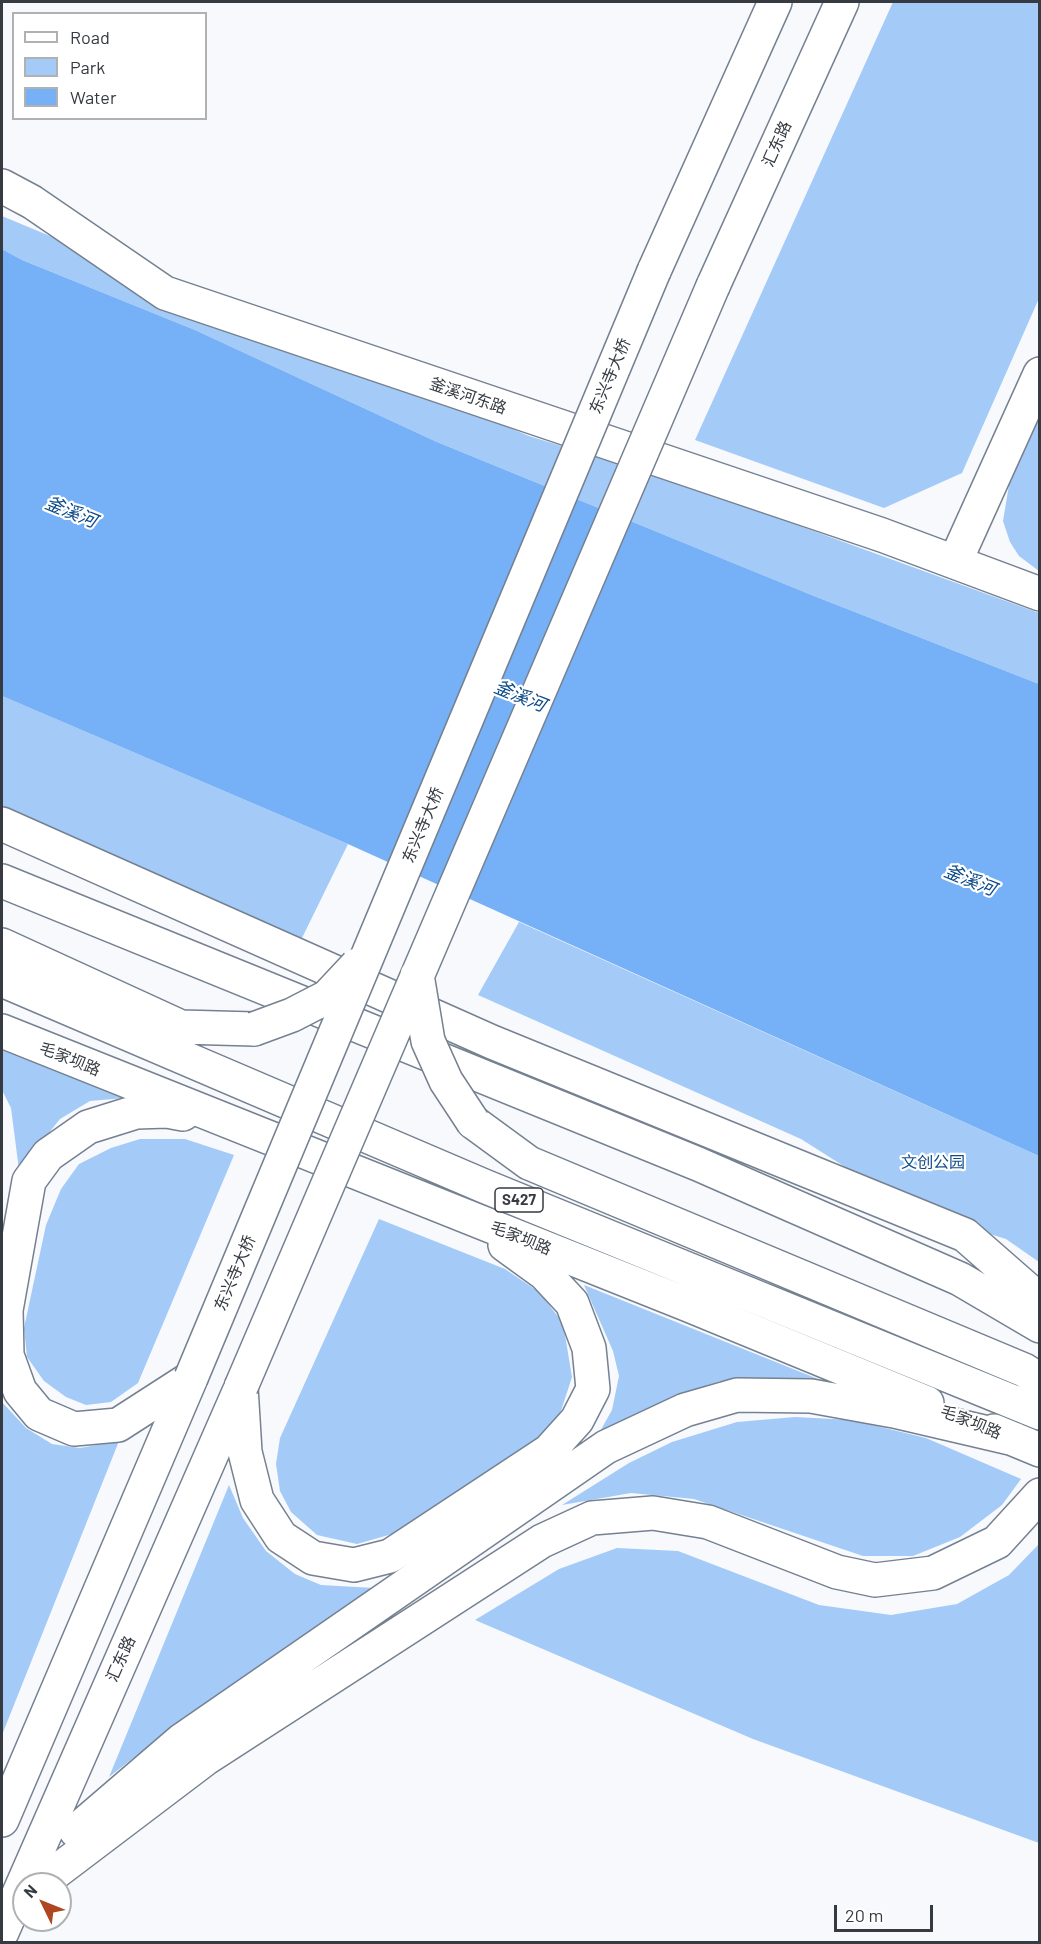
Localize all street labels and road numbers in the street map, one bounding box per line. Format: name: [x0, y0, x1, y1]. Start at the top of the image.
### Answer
street label: 汇东路: [758, 118, 796, 170]
street label: 东兴寺大桥: [586, 335, 634, 417]
street label: 釜溪河东路: [427, 374, 509, 418]
street label: 东兴寺大桥: [399, 784, 447, 866]
street label: 毛家坝路: [37, 1038, 103, 1080]
road number: S427: [495, 1188, 543, 1212]
street label: 毛家坝路: [488, 1217, 554, 1259]
street label: 东兴寺大桥: [211, 1232, 259, 1314]
street label: 毛家坝路: [938, 1401, 1004, 1443]
street label: 汇东路: [102, 1633, 140, 1685]

